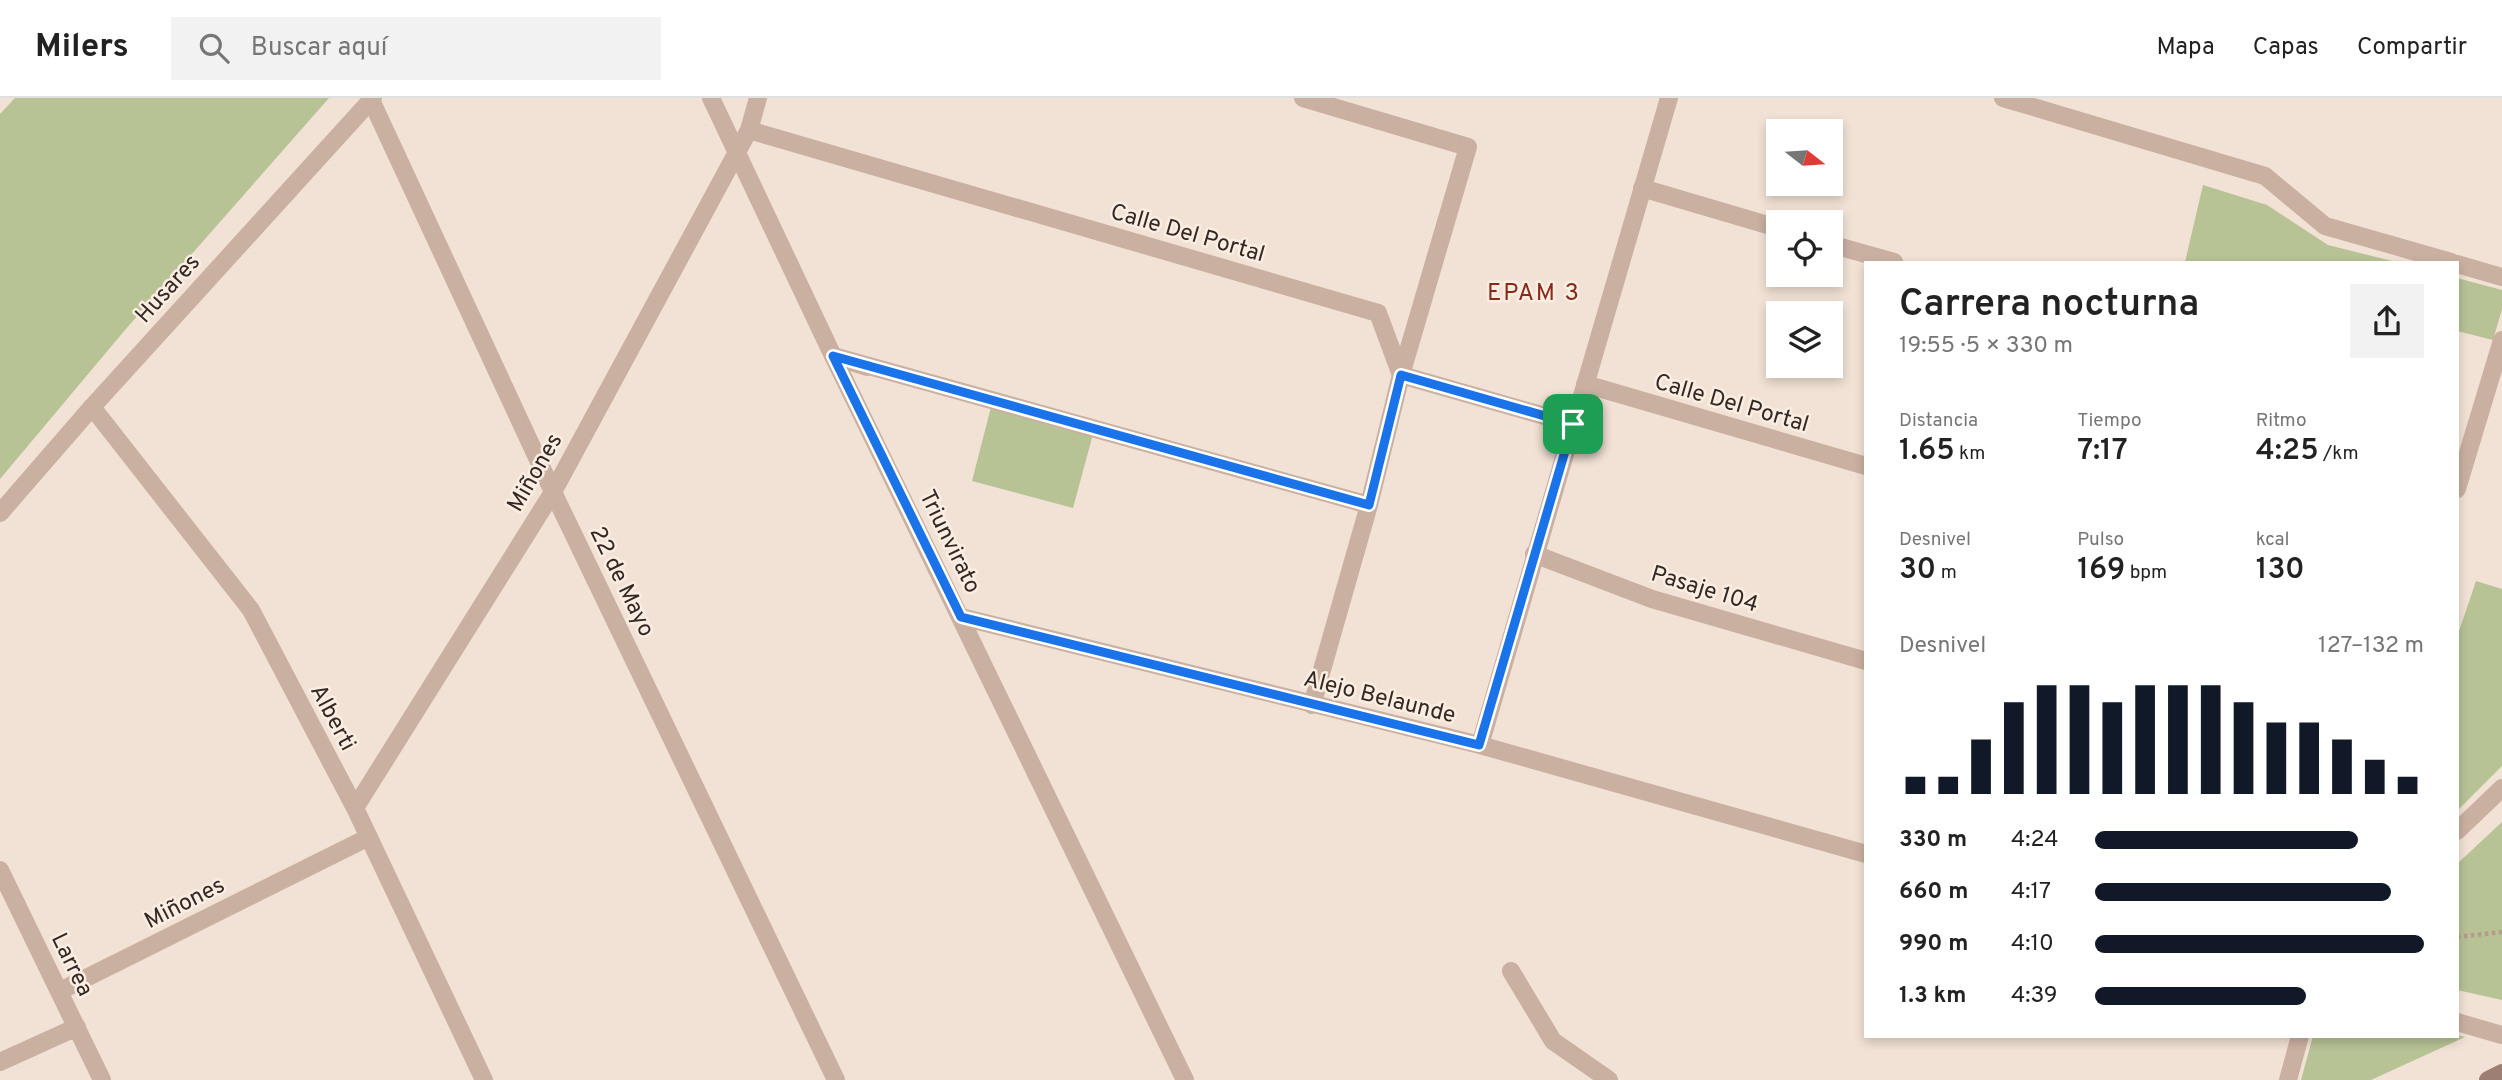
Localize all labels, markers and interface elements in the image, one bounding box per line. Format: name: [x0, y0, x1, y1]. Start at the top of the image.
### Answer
search box: [171, 17, 661, 80]
text: Milers: [35, 27, 129, 69]
icon: search: [195, 29, 233, 67]
text: Buscar aquí: [251, 32, 387, 65]
text: Mapa: [2157, 33, 2215, 63]
text: Capas: [2253, 33, 2319, 63]
text: Compartir: [2357, 33, 2467, 63]
north arrow: [1766, 119, 1843, 196]
map controls: [1766, 119, 1843, 378]
street label: Calle Del Portal: [1107, 199, 1268, 270]
button: locate: [1766, 210, 1843, 287]
street label: Husares: [130, 249, 208, 330]
district label: EPAM 3: [1487, 279, 1581, 309]
text: Carrera nocturna: [1899, 281, 2199, 330]
button: share: [2350, 284, 2424, 358]
button: layers: [1766, 301, 1843, 378]
text: 19:55 · 5 × 330 m: [1899, 332, 2073, 361]
street label: Calle Del Portal: [1651, 369, 1812, 440]
pin: [1543, 394, 1603, 454]
icon: arrive: [1554, 405, 1592, 443]
text: Distancia: [1899, 409, 1978, 433]
text: Tiempo: [2077, 409, 2142, 433]
text: Ritmo: [2256, 409, 2307, 433]
street label: Miñones: [502, 429, 570, 518]
text: 1.65: [1899, 433, 1955, 470]
text: 7:17: [2077, 433, 2128, 470]
text: 4:25: [2256, 433, 2319, 470]
text: km: [1955, 442, 1985, 466]
text: /km: [2319, 442, 2359, 466]
street label: Triunvirato: [911, 486, 986, 598]
street label: 22 de Mayo: [582, 522, 660, 642]
text: Desnivel: [1899, 528, 1971, 552]
text: Pulso: [2077, 528, 2124, 552]
text: kcal: [2256, 528, 2289, 552]
text: 30: [1899, 552, 1936, 589]
text: 169: [2077, 552, 2125, 589]
text: 130: [2256, 552, 2305, 589]
street label: Pasaje 104: [1647, 560, 1761, 620]
text: m: [1936, 561, 1957, 585]
text: bpm: [2125, 561, 2167, 585]
text: Desnivel: [1899, 632, 1986, 661]
text: 127–132 m: [2318, 632, 2424, 661]
street label: Alejo Belaunde: [1300, 666, 1458, 731]
street label: Alberti: [302, 680, 361, 756]
text: 330 m: [1899, 826, 1967, 855]
text: 4:24: [2011, 826, 2059, 855]
street label: Miñones: [140, 872, 230, 937]
text: 660 m: [1899, 878, 1968, 907]
text: 4:17: [2011, 878, 2051, 907]
street label: Larrea: [43, 929, 98, 1001]
text: 990 m: [1899, 930, 1968, 959]
text: 4:10: [2011, 930, 2054, 959]
text: 1.3 km: [1899, 982, 1966, 1011]
text: 4:39: [2011, 982, 2058, 1011]

